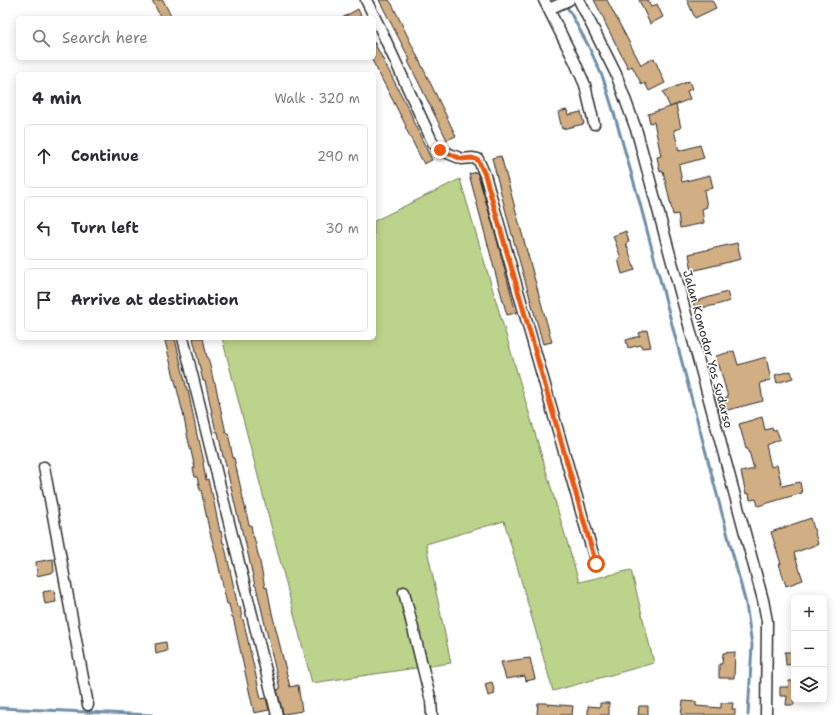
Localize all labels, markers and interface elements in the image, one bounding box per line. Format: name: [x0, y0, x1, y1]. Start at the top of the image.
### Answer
search box: [16, 16, 376, 60]
icon: search: [30, 27, 52, 49]
text: Search here: [62, 28, 148, 48]
text: 4 min: [32, 87, 82, 109]
text: Walk · 320 m: [274, 90, 360, 107]
route end: [431, 141, 449, 159]
icon: ahead: [33, 145, 55, 167]
text: Continue: [71, 146, 139, 166]
text: 290 m: [317, 148, 359, 165]
icon: left: [33, 217, 55, 239]
text: Turn left: [71, 218, 139, 238]
text: 30 m: [325, 220, 359, 237]
street label: Jalan Komodor Yos Sudarso: [679, 268, 737, 430]
icon: arrive: [33, 289, 55, 311]
text: Arrive at destination: [71, 290, 239, 310]
route start: [587, 555, 605, 573]
map controls: [791, 595, 827, 703]
button: +: [791, 595, 827, 631]
button: −: [791, 631, 827, 667]
button: layers: [791, 667, 827, 703]

